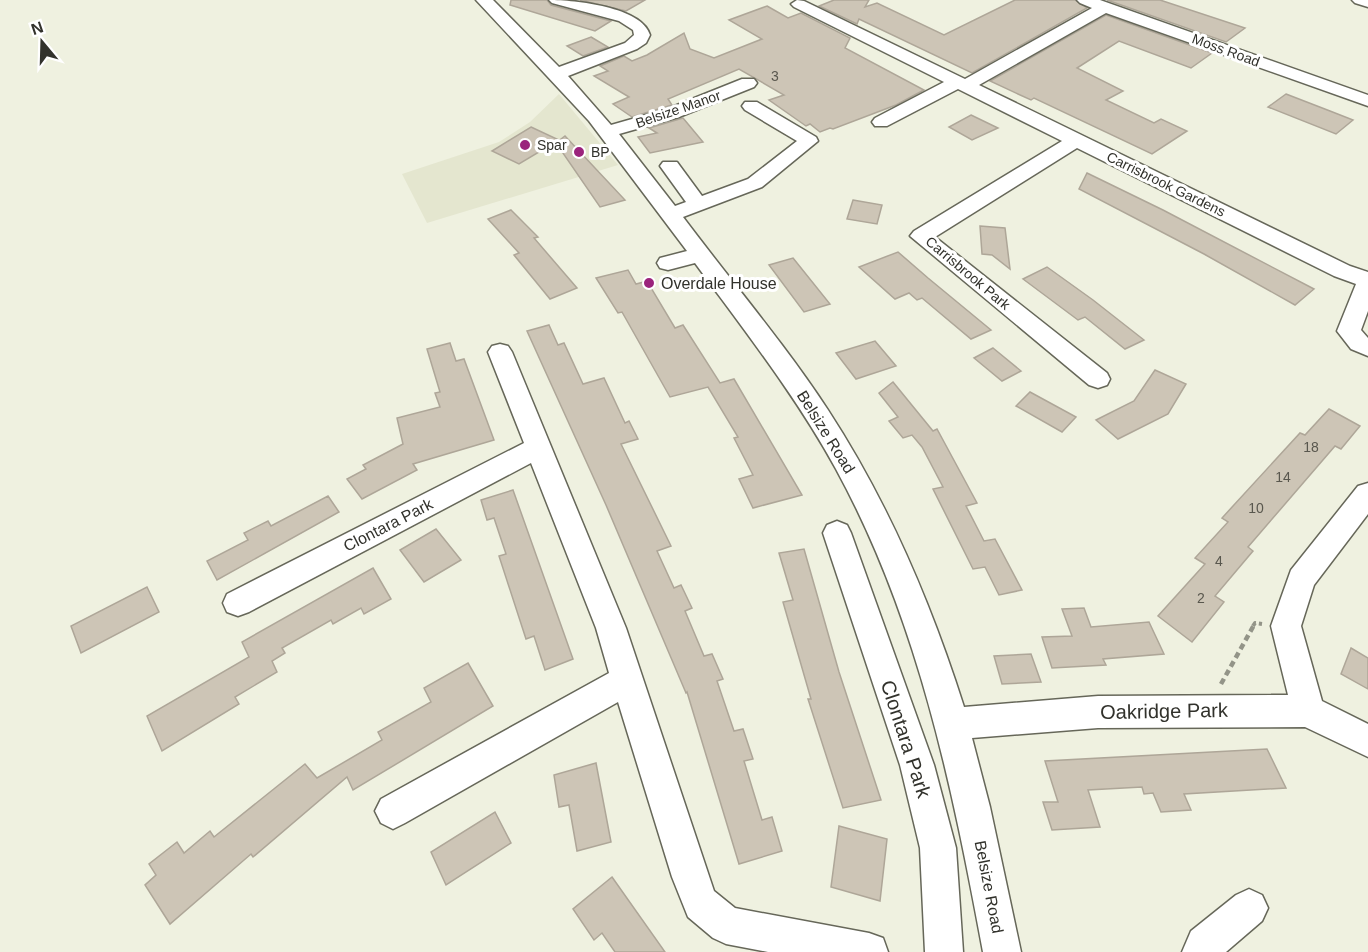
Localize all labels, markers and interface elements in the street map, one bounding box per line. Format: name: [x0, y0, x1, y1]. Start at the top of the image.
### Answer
north arrow: [12, 12, 72, 72]
text: N: [29, 18, 46, 38]
street label: Moss Road: [1190, 30, 1262, 70]
house number: 3: [771, 68, 779, 84]
street label: Belsize Manor: [633, 87, 723, 131]
place label: Spar: [537, 137, 567, 153]
marker: Spar: [518, 138, 532, 152]
place label: BP: [591, 144, 610, 160]
marker: BP: [572, 145, 586, 159]
street label: Carrisbrook Gardens: [1104, 148, 1228, 220]
street label: Carrisbrook Park: [923, 233, 1014, 314]
place label: Overdale House: [661, 275, 777, 292]
marker: Overdale House: [642, 276, 656, 290]
street label: Belsize Road: [794, 388, 858, 476]
house number: 18: [1303, 439, 1319, 455]
house number: 14: [1275, 469, 1291, 485]
street label: Clontara Park: [341, 495, 436, 555]
house number: 10: [1248, 500, 1264, 516]
house number: 4: [1215, 553, 1223, 569]
house number: 2: [1197, 590, 1205, 606]
street label: Clontara Park: [877, 677, 936, 801]
street label: Oakridge Park: [1100, 699, 1229, 723]
street label: Belsize Road: [972, 839, 1006, 935]

